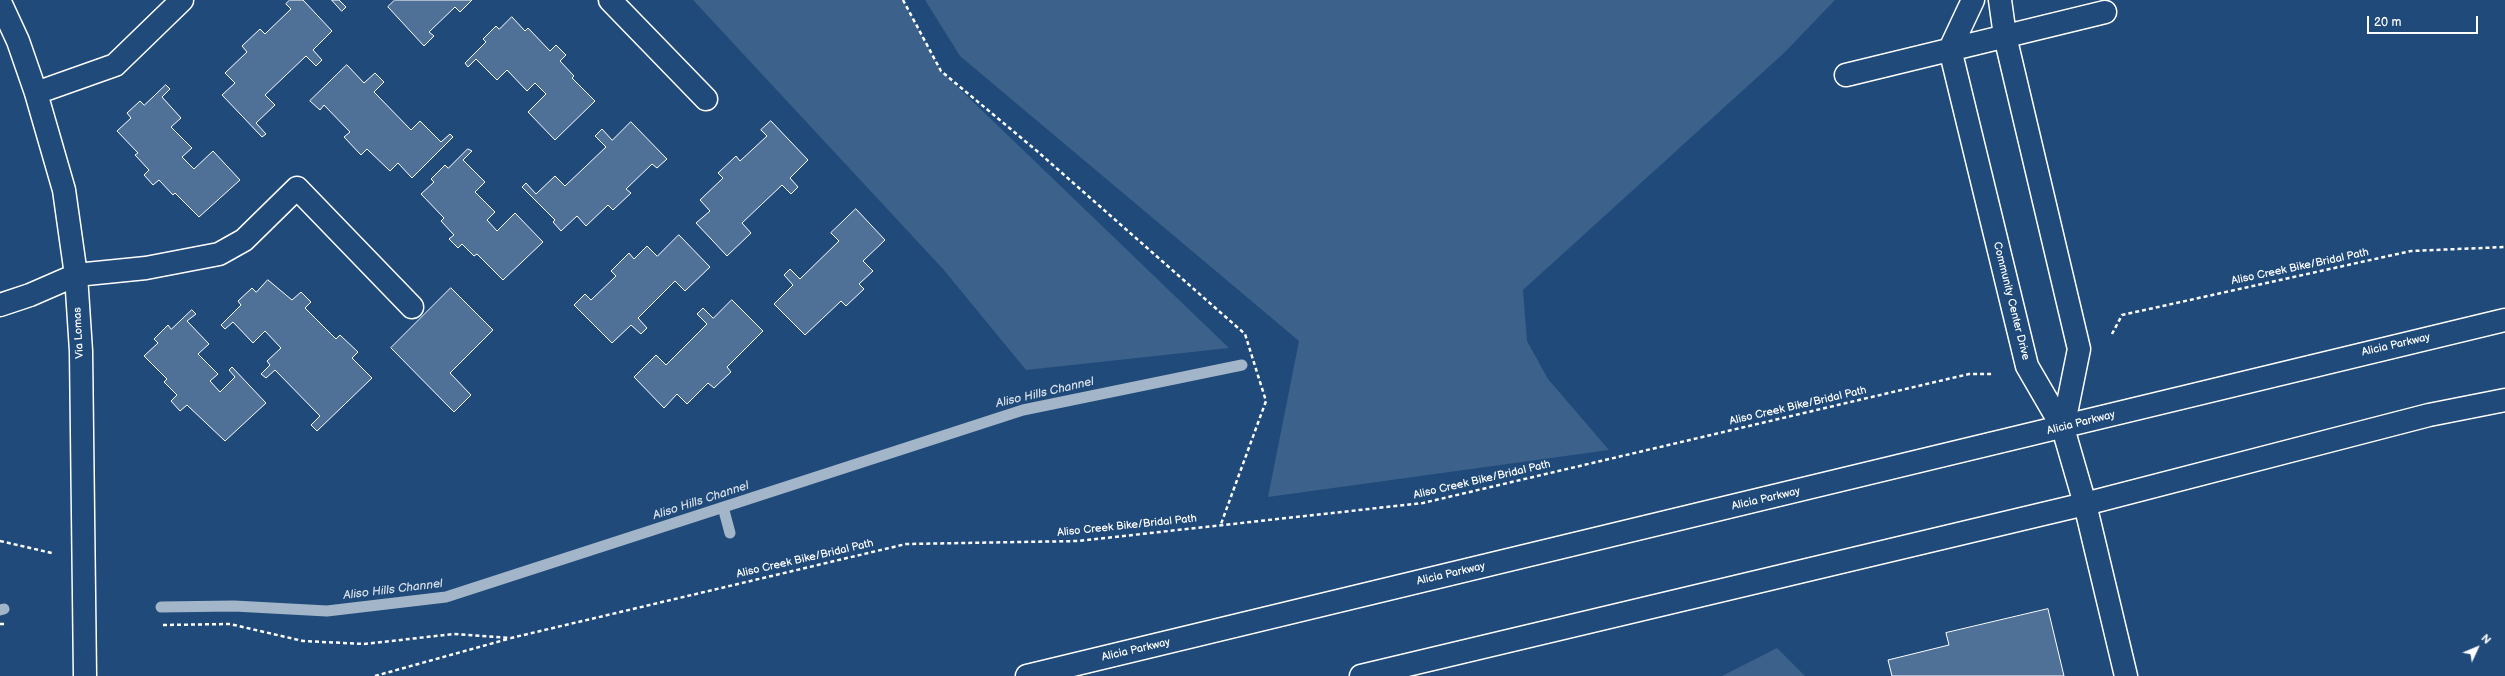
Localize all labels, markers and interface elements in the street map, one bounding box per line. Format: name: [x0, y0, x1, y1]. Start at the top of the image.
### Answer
scale bar: [2369, 8, 2480, 34]
text: 20 m: [2374, 15, 2401, 30]
street label: Community Center Drive: [1990, 241, 2032, 361]
street label: Aliso Creek Bike/Bridal Path: [2230, 246, 2370, 288]
street label: Via Lomas: [71, 307, 87, 359]
street label: Alicia Parkway: [2360, 331, 2432, 359]
water label: Aliso Hills Channel: [995, 375, 1095, 411]
street label: Aliso Creek Bike/Bridal Path: [1728, 384, 1868, 428]
street label: Alicia Parkway: [2045, 408, 2117, 438]
street label: Aliso Creek Bike/Bridal Path: [1412, 458, 1552, 502]
water label: Aliso Hills Channel: [651, 479, 751, 523]
street label: Alicia Parkway: [1730, 485, 1802, 513]
street label: Aliso Creek Bike/Bridal Path: [1056, 512, 1198, 540]
street label: Aliso Creek Bike/Bridal Path: [735, 537, 875, 581]
street label: Alicia Parkway: [1415, 560, 1487, 588]
water label: Aliso Hills Channel: [342, 577, 444, 603]
north arrow: [2457, 628, 2497, 668]
text: N: [2478, 632, 2494, 647]
street label: Alicia Parkway: [1100, 636, 1172, 664]

